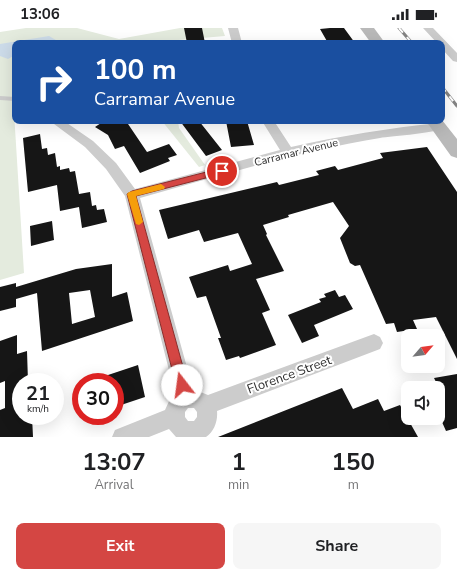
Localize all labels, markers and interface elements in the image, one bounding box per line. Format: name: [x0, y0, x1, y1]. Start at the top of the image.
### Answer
text: 13:06: [20, 4, 60, 24]
text: 100 m: [94, 51, 177, 89]
icon: right: [28, 56, 80, 108]
text: Carramar Avenue: [94, 87, 235, 111]
street label: Carramar Avenue: [253, 135, 340, 170]
pin: [205, 154, 239, 188]
icon: arrive: [211, 160, 233, 182]
north arrow: [401, 329, 445, 373]
map controls: [401, 329, 445, 425]
street label: Florence Street: [245, 351, 334, 399]
position arrow: [161, 364, 203, 406]
speed limit sign: 30: [72, 373, 124, 425]
text: 21: [26, 380, 50, 407]
button: sound: [401, 381, 445, 425]
text: km/h: [27, 402, 49, 416]
text: 13:07: [82, 446, 146, 478]
text: 1: [231, 446, 246, 478]
text: 150: [332, 446, 375, 478]
text: Arrival: [94, 476, 134, 494]
text: min: [228, 476, 249, 494]
text: m: [348, 476, 359, 494]
button: Exit: [16, 523, 225, 569]
button: Share: [233, 523, 441, 569]

